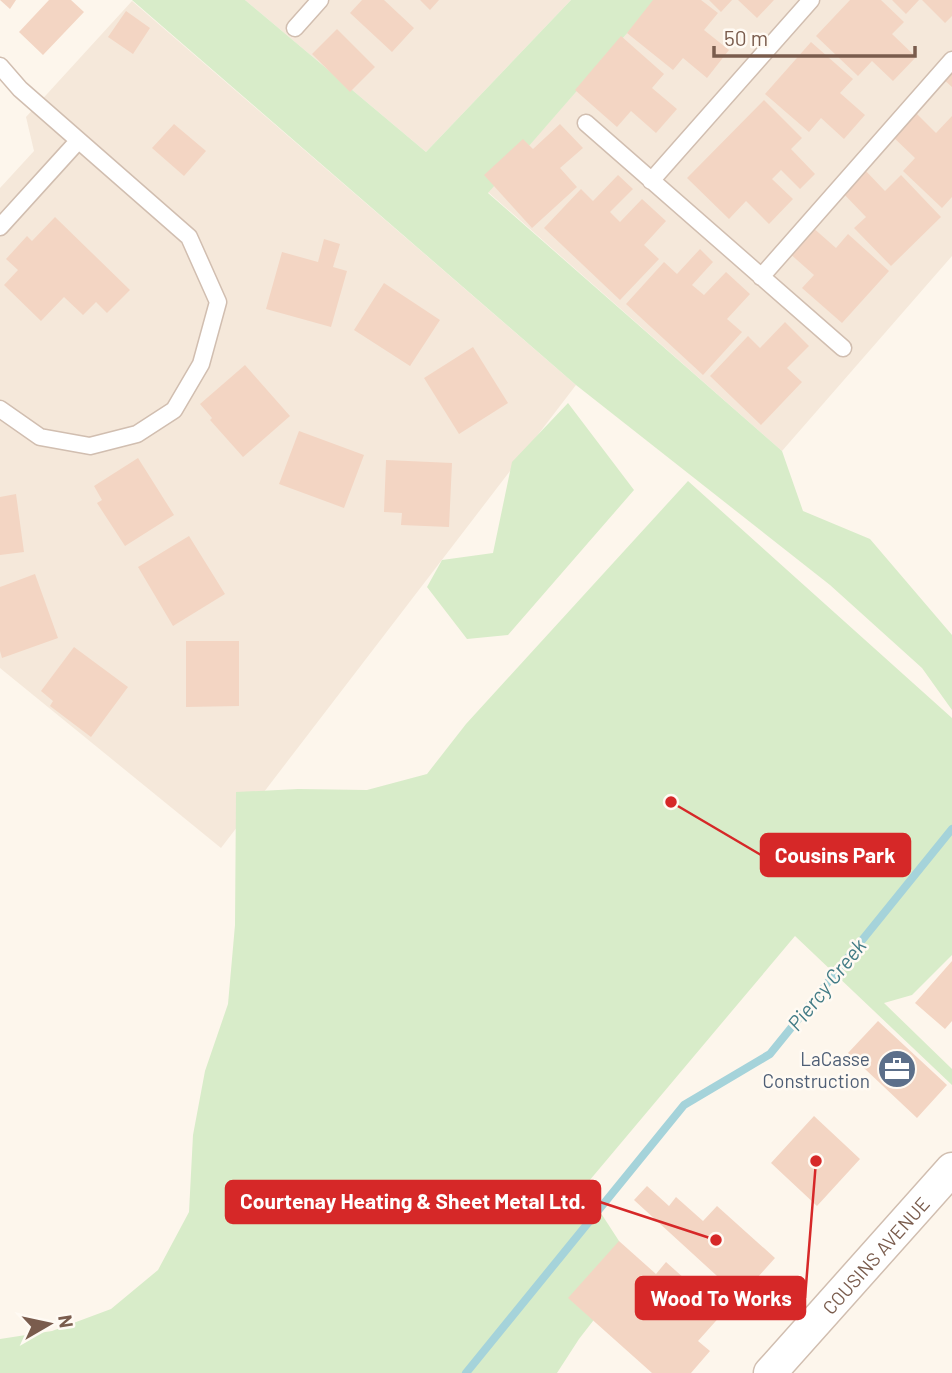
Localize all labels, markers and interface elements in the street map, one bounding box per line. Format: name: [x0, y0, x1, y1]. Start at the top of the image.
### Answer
scale bar: [714, 14, 915, 58]
text: 50 m: [724, 25, 768, 50]
callout: Cousins Park: [761, 834, 910, 876]
text: Cousins Park: [775, 842, 895, 867]
water label: Piercy Creek: [781, 932, 871, 1035]
place label: LaCasse Construction: [763, 1047, 870, 1092]
office icon: LaCasse Construction: [876, 1048, 918, 1090]
callout: Courtenay Heating & Sheet Metal Ltd.: [226, 1181, 600, 1223]
text: Courtenay Heating & Sheet Metal Ltd.: [240, 1188, 586, 1213]
street label: COUSINS AVENUE: [817, 1192, 933, 1318]
callout: Wood To Works: [636, 1277, 805, 1319]
text: Wood To Works: [650, 1285, 792, 1310]
north arrow: [14, 1289, 84, 1359]
text: N: [54, 1313, 79, 1329]

